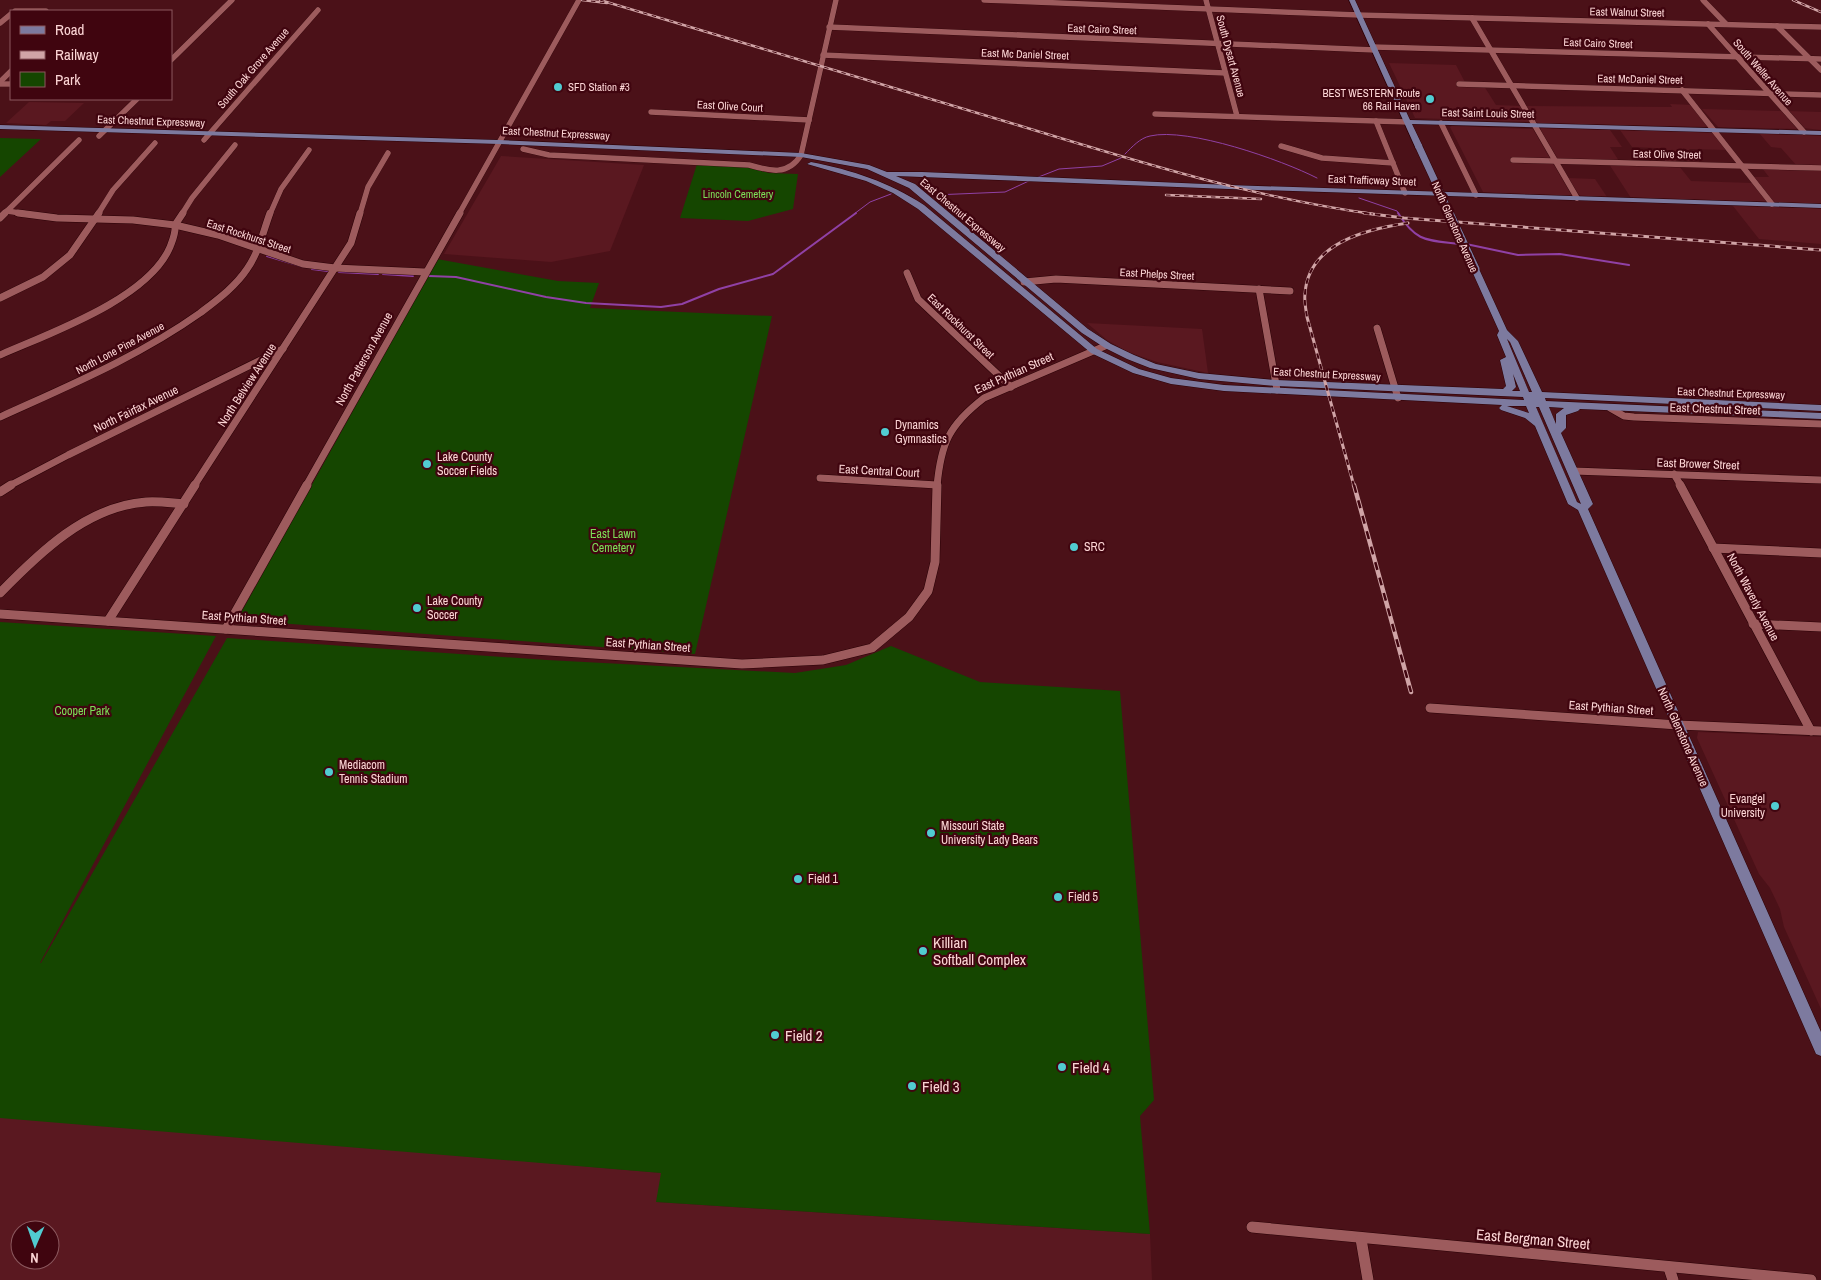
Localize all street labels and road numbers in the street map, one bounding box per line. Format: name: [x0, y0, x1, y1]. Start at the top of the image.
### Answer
street label: East Walnut Street: [1589, 4, 1665, 20]
street label: South Dysart Avenue: [1213, 13, 1249, 99]
street label: East Cairo Street: [1067, 21, 1137, 37]
street label: South Oak Grove Avenue: [214, 25, 292, 111]
street label: East Cairo Street: [1563, 35, 1633, 51]
street label: South Weller Avenue: [1730, 36, 1796, 108]
street label: East Mc Daniel Street: [981, 45, 1070, 63]
street label: East McDaniel Street: [1597, 71, 1683, 87]
street label: East Olive Court: [697, 97, 764, 115]
street label: East Saint Louis Street: [1441, 105, 1535, 121]
street label: East Chestnut Expressway: [97, 112, 206, 130]
street label: East Chestnut Expressway: [502, 123, 611, 143]
street label: East Olive Street: [1633, 146, 1702, 162]
street label: East Trafficway Street: [1328, 171, 1417, 189]
street label: East Chestnut Expressway: [917, 175, 1009, 255]
street label: North Glenstone Avenue: [1429, 179, 1481, 275]
street label: East Rockhurst Street: [205, 216, 293, 256]
street label: East Phelps Street: [1119, 265, 1195, 283]
street label: East Rockhurst Street: [925, 290, 998, 362]
street label: North Patterson Avenue: [332, 309, 396, 409]
street label: North Lone Pine Avenue: [73, 319, 167, 377]
street label: North Belview Avenue: [214, 340, 280, 430]
street label: East Pythian Street: [972, 348, 1056, 398]
street label: East Chestnut Expressway: [1273, 364, 1382, 384]
street label: North Fairfax Avenue: [91, 382, 181, 436]
street label: East Chestnut Expressway: [1677, 384, 1786, 402]
street label: East Chestnut Street: [1669, 399, 1761, 419]
street label: East Brower Street: [1656, 455, 1740, 473]
street label: East Central Court: [838, 461, 920, 481]
street label: North Waverly Avenue: [1723, 550, 1783, 644]
street label: East Pythian Street: [201, 607, 287, 629]
street label: East Pythian Street: [605, 634, 691, 656]
street label: North Glenstone Avenue: [1654, 685, 1712, 789]
street label: East Pythian Street: [1568, 697, 1654, 719]
street label: East Bergman Street: [1475, 1224, 1591, 1254]

